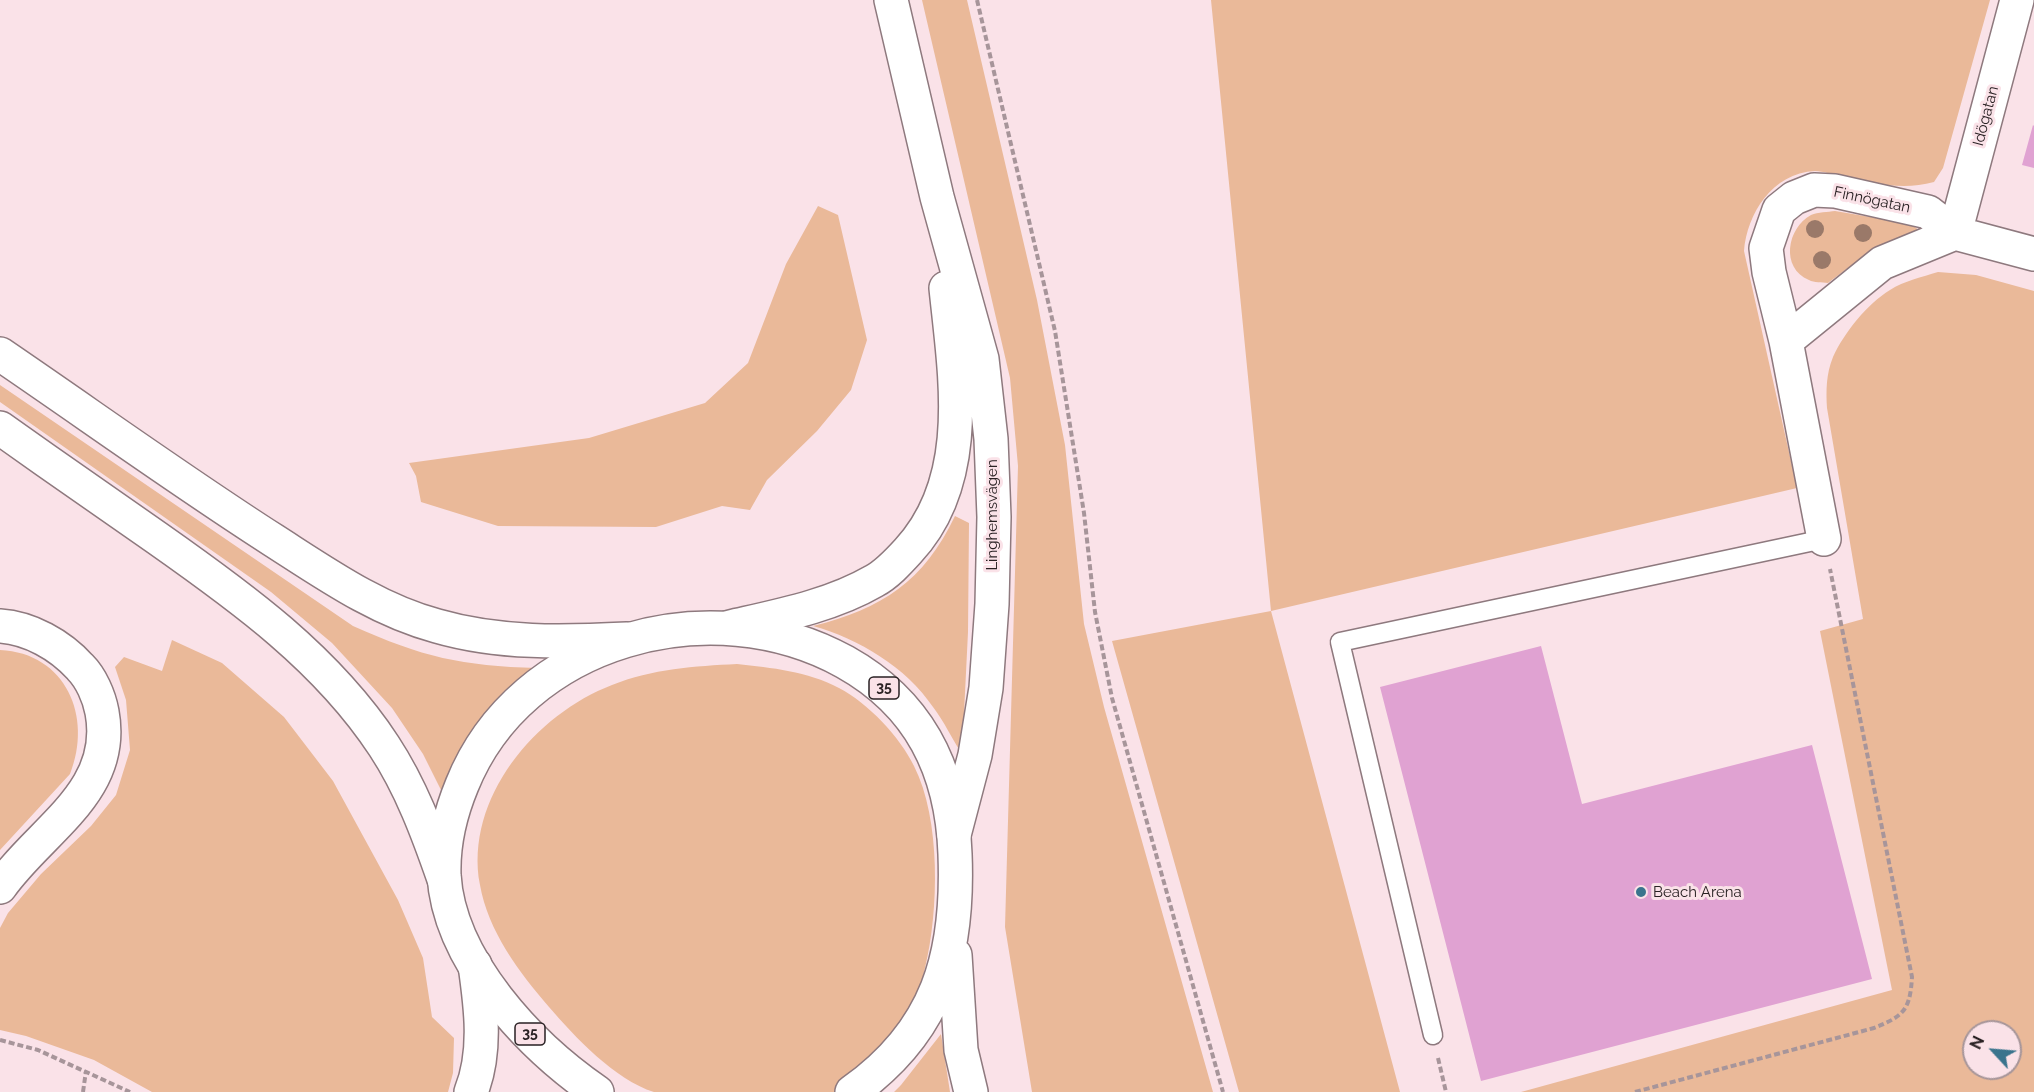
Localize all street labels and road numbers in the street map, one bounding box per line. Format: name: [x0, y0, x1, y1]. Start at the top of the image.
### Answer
street label: Idögatan: [1969, 84, 2003, 148]
street label: Finnögatan: [1832, 183, 1912, 217]
street label: Linghemsvägen: [983, 459, 1001, 571]
road number: 35: [869, 677, 899, 699]
road number: 35: [515, 1023, 545, 1045]

